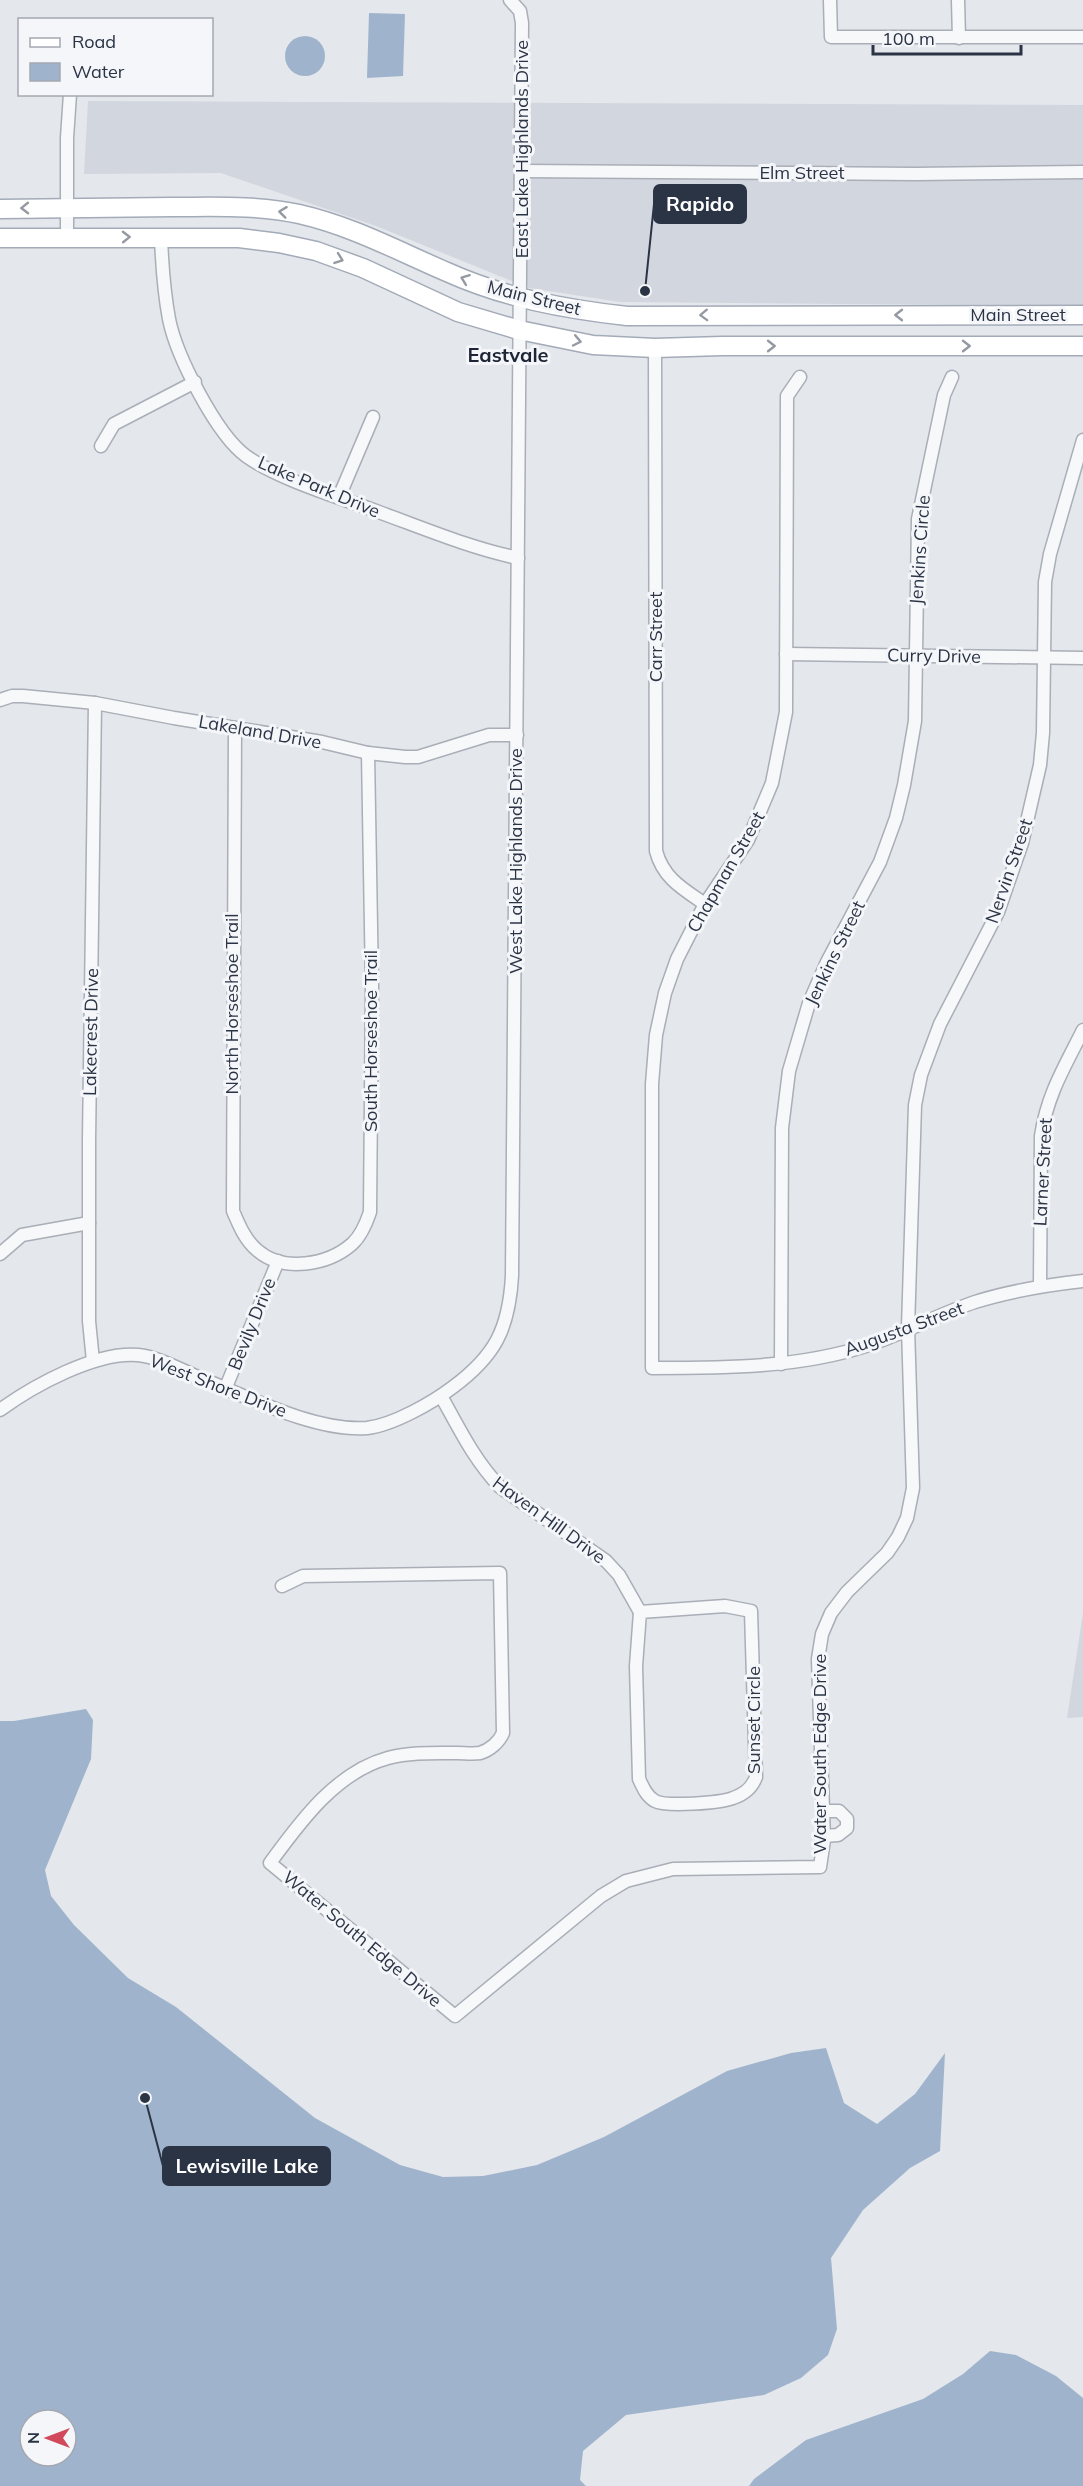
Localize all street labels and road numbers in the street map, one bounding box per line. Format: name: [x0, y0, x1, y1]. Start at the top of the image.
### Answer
street label: East Lake Highlands Drive: [510, 40, 533, 258]
street label: Elm Street: [759, 161, 845, 184]
street label: Main Street: [485, 275, 583, 320]
street label: Main Street: [970, 303, 1066, 326]
street label: Lake Park Drive: [255, 451, 384, 523]
street label: Jenkins Circle: [904, 494, 935, 606]
street label: Carr Street: [644, 592, 667, 682]
street label: Curry Drive: [887, 643, 981, 668]
street label: Lakeland Drive: [197, 709, 323, 754]
street label: West Lake Highlands Drive: [504, 748, 527, 974]
street label: Chapman Street: [682, 807, 770, 936]
street label: Nervin Street: [980, 815, 1037, 926]
street label: Jenkins Street: [799, 897, 870, 1009]
street label: North Horseshoe Trail: [220, 913, 243, 1095]
street label: South Horseshoe Trail: [359, 950, 382, 1132]
street label: Lakecrest Drive: [78, 968, 103, 1096]
street label: Larner Street: [1028, 1117, 1057, 1227]
street label: Bevily Drive: [223, 1274, 281, 1373]
street label: Augusta Street: [841, 1296, 967, 1361]
street label: West Shore Drive: [146, 1349, 290, 1422]
street label: Haven Hill Drive: [488, 1471, 610, 1568]
street label: Water South Edge Drive: [808, 1654, 831, 1854]
street label: Sunset Circle: [742, 1666, 765, 1774]
street label: Water South Edge Drive: [278, 1865, 447, 2012]

